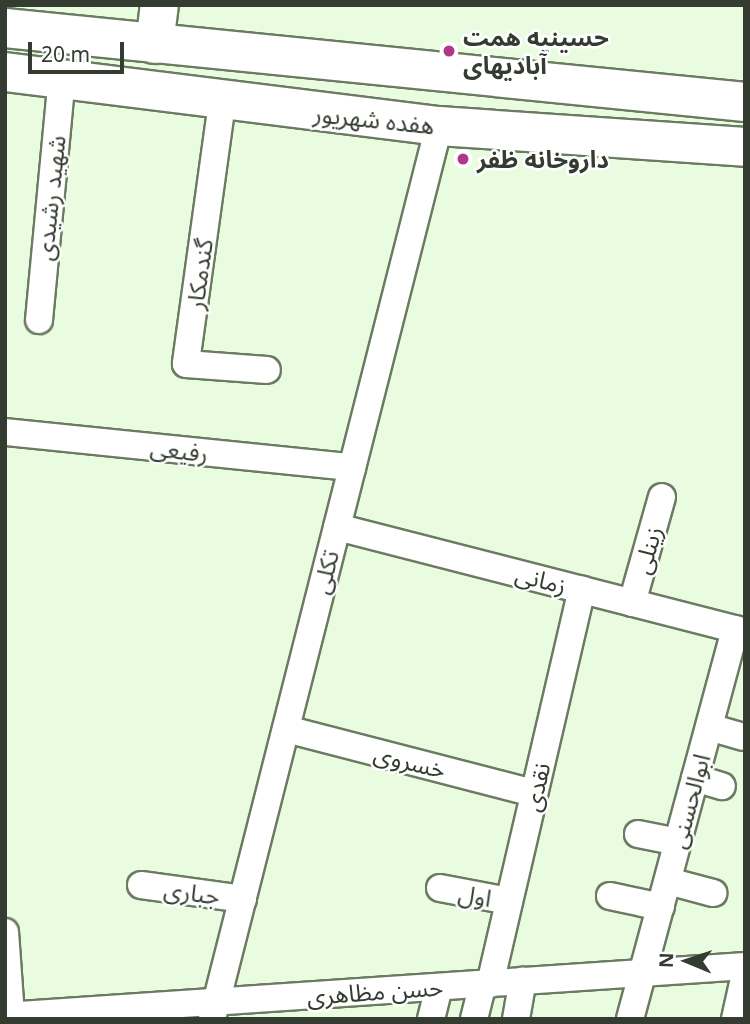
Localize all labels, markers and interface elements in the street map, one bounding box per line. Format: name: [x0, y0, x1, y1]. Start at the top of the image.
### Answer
place label: حسینیه همت آبادیهای: [463, 23, 609, 79]
scale bar: [32, 28, 128, 72]
text: 20 m: [41, 40, 90, 68]
marker: حسینیه همت آبادیهای: [441, 43, 457, 59]
street label: هفده شهریور: [312, 98, 436, 140]
street label: شهید رشیدی: [29, 134, 71, 262]
place label: داروخانه ظفر: [477, 145, 609, 173]
marker: داروخانه ظفر: [455, 151, 471, 167]
street label: گندمکار: [180, 237, 218, 311]
street label: رفیعی: [149, 433, 209, 467]
street label: زینلی: [626, 523, 668, 577]
street label: تکلی: [306, 547, 344, 597]
street label: زمانی: [513, 559, 569, 599]
street label: خسروی: [371, 738, 449, 784]
street label: ابوالحسنی: [663, 750, 715, 852]
street label: نقدی: [516, 760, 556, 814]
street label: جباری: [162, 874, 222, 910]
street label: اول: [456, 878, 494, 912]
north arrow: [652, 926, 722, 996]
text: N: [653, 952, 679, 968]
street label: حسن مظاهری: [306, 972, 444, 1010]

